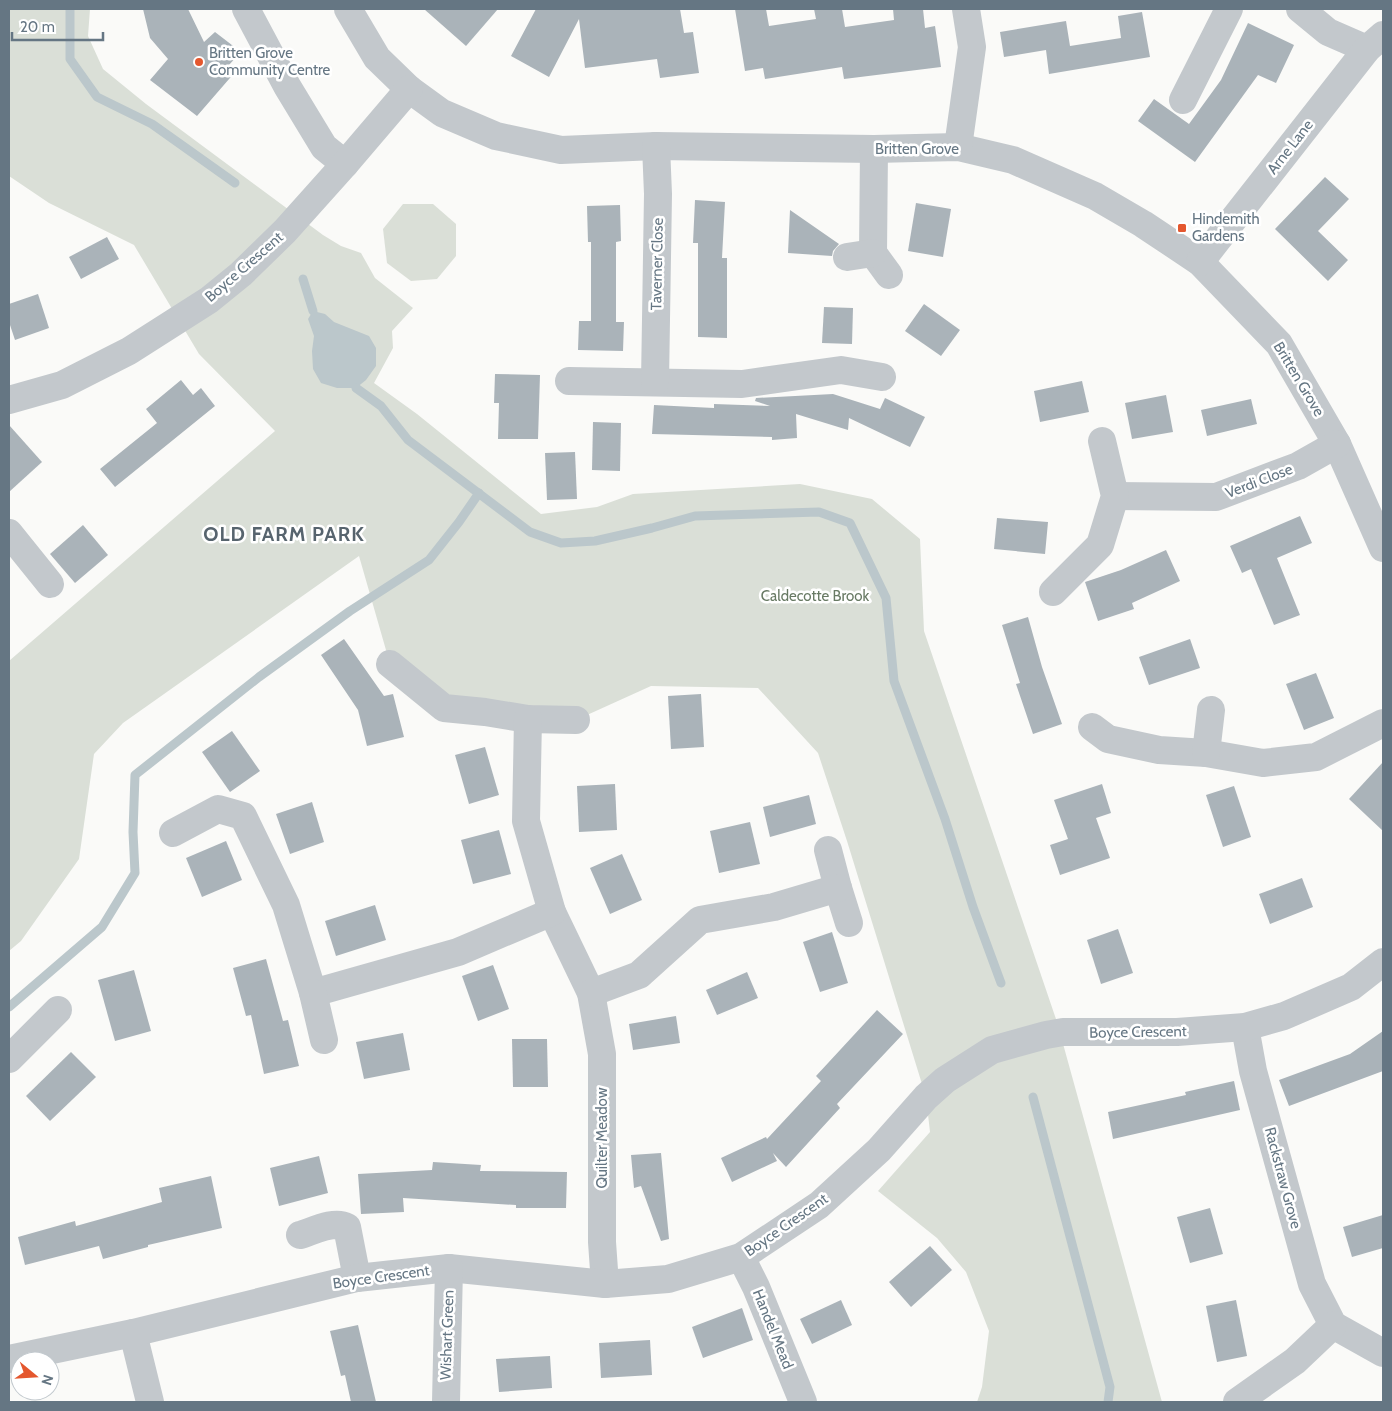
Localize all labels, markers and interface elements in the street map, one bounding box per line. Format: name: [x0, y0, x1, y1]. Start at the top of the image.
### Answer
scale bar: [12, 10, 104, 42]
text: 20 m: [20, 18, 55, 36]
place label: Britten Grove Community Centre: [209, 44, 331, 79]
marker: Britten Grove Community Centre: [193, 56, 205, 68]
street label: Arne Lane: [1263, 116, 1317, 178]
street label: Britten Grove: [875, 140, 959, 158]
place label: Hindemith Gardens: [1192, 210, 1260, 245]
street label: Taverner Close: [647, 217, 667, 311]
marker: Hindemith Gardens: [1176, 222, 1188, 234]
street label: Boyce Crescent: [201, 228, 287, 306]
street label: Britten Grove: [1270, 338, 1328, 420]
street label: Verdi Close: [1223, 460, 1295, 502]
district label: OLD FARM PARK: [203, 522, 365, 546]
park label: Caldecotte Brook: [761, 587, 870, 605]
street label: Boyce Crescent: [1089, 1022, 1187, 1042]
street label: Quilter Meadow: [593, 1087, 611, 1189]
street label: Rackstraw Grove: [1261, 1125, 1305, 1231]
street label: Boyce Crescent: [741, 1190, 831, 1260]
street label: Boyce Crescent: [331, 1261, 431, 1293]
street label: Handel Mead: [749, 1287, 797, 1371]
street label: Wishart Green: [436, 1290, 458, 1380]
north arrow: [10, 1351, 60, 1401]
text: N: [37, 1373, 57, 1388]

